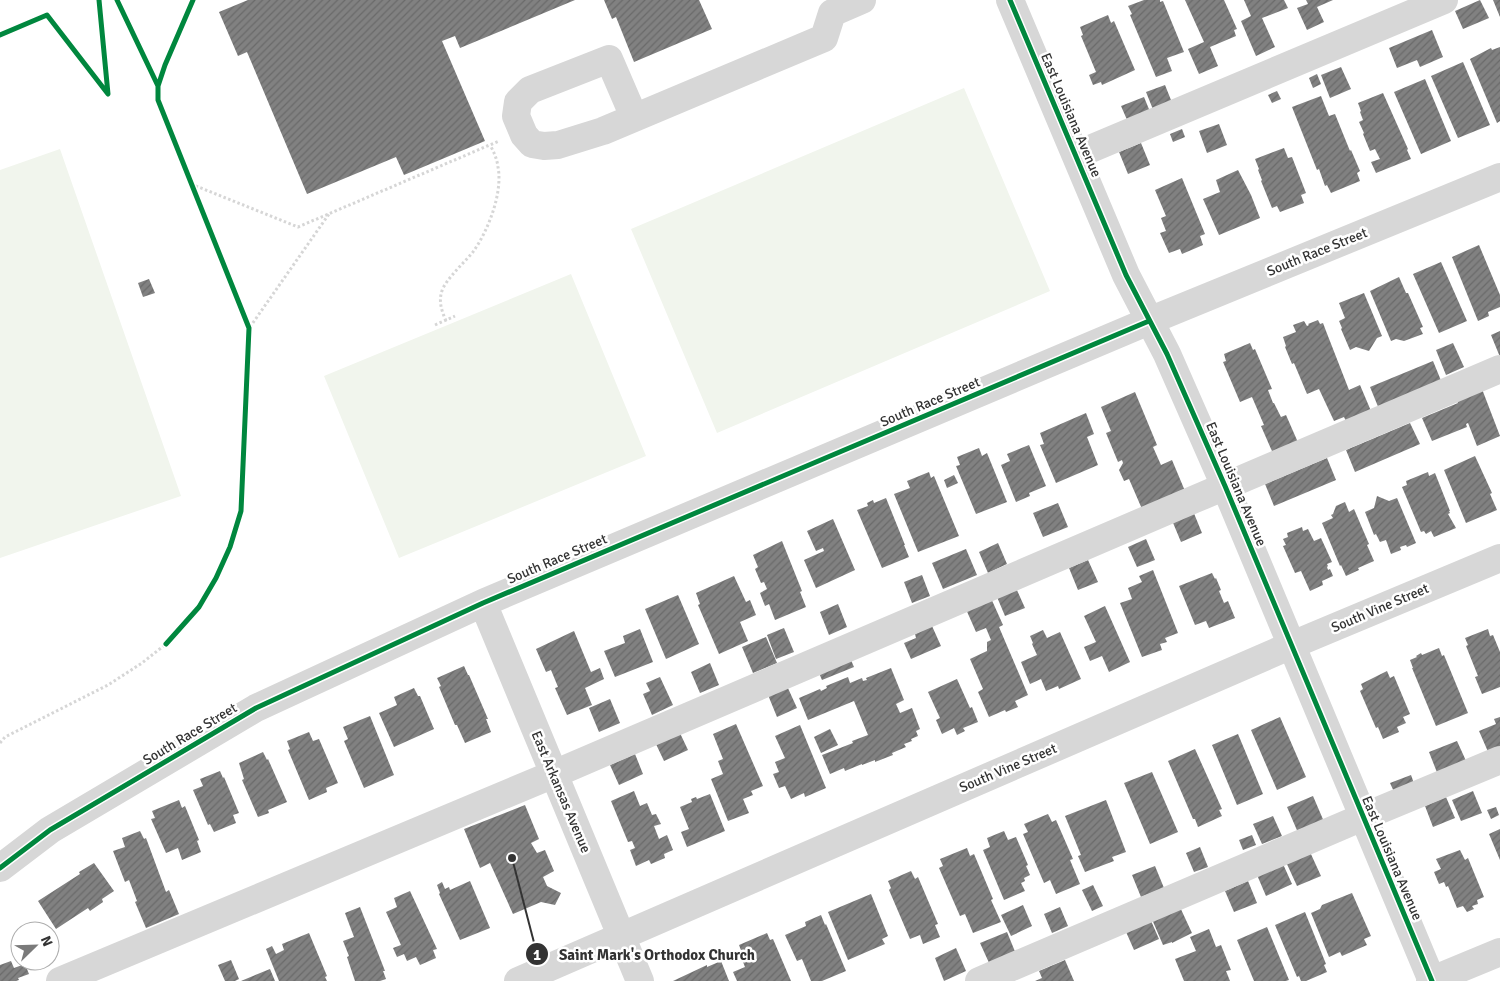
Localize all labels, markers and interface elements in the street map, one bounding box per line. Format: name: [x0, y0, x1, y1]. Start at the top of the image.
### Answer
street label: East Louisiana Avenue: [1037, 50, 1105, 180]
street label: South Race Street: [1264, 224, 1370, 280]
street label: South Race Street: [878, 373, 983, 431]
street label: East Louisiana Avenue: [1202, 419, 1270, 549]
street label: South Race Street: [505, 530, 610, 588]
street label: South Vine Street: [1329, 580, 1431, 636]
street label: South Race Street: [140, 699, 240, 769]
street label: East Arkansas Avenue: [528, 729, 594, 855]
street label: South Vine Street: [957, 740, 1059, 796]
street label: East Louisiana Avenue: [1358, 793, 1426, 923]
north arrow: [10, 921, 60, 971]
text: N: [37, 933, 56, 949]
callout: Saint Mark's Orthodox Church: [524, 939, 765, 969]
text: 1: [533, 946, 541, 964]
text: Saint Mark's Orthodox Church: [559, 946, 755, 964]

